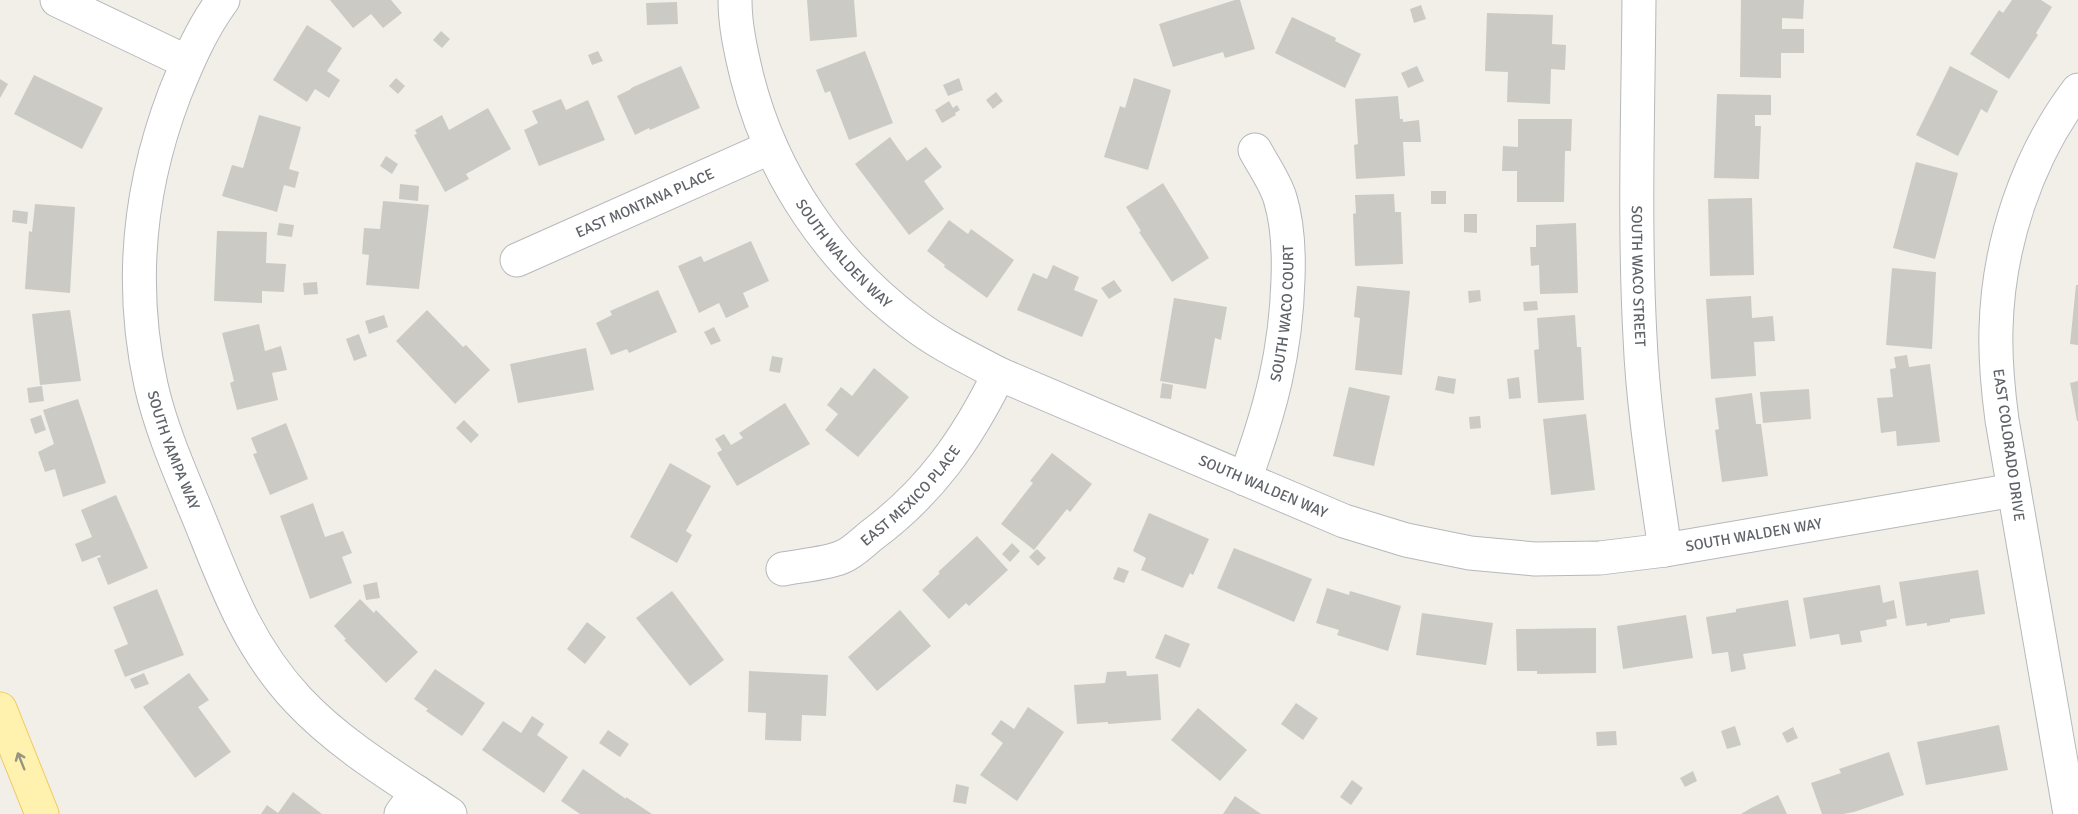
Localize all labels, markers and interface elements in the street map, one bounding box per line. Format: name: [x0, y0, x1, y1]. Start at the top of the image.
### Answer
street label: EAST MONTANA PLACE: [573, 164, 717, 242]
street label: SOUTH WALDEN WAY: [792, 196, 896, 312]
street label: SOUTH WACO STREET: [1628, 205, 1649, 348]
street label: SOUTH WACO COURT: [1266, 244, 1297, 383]
street label: EAST COLORADO DRIVE: [1989, 368, 2029, 522]
street label: SOUTH YAMPA WAY: [144, 389, 204, 513]
street label: EAST MEXICO PLACE: [857, 442, 964, 550]
street label: SOUTH WALDEN WAY: [1196, 451, 1331, 522]
street label: SOUTH WALDEN WAY: [1684, 514, 1824, 555]
one-way arrow: [15, 753, 26, 771]

